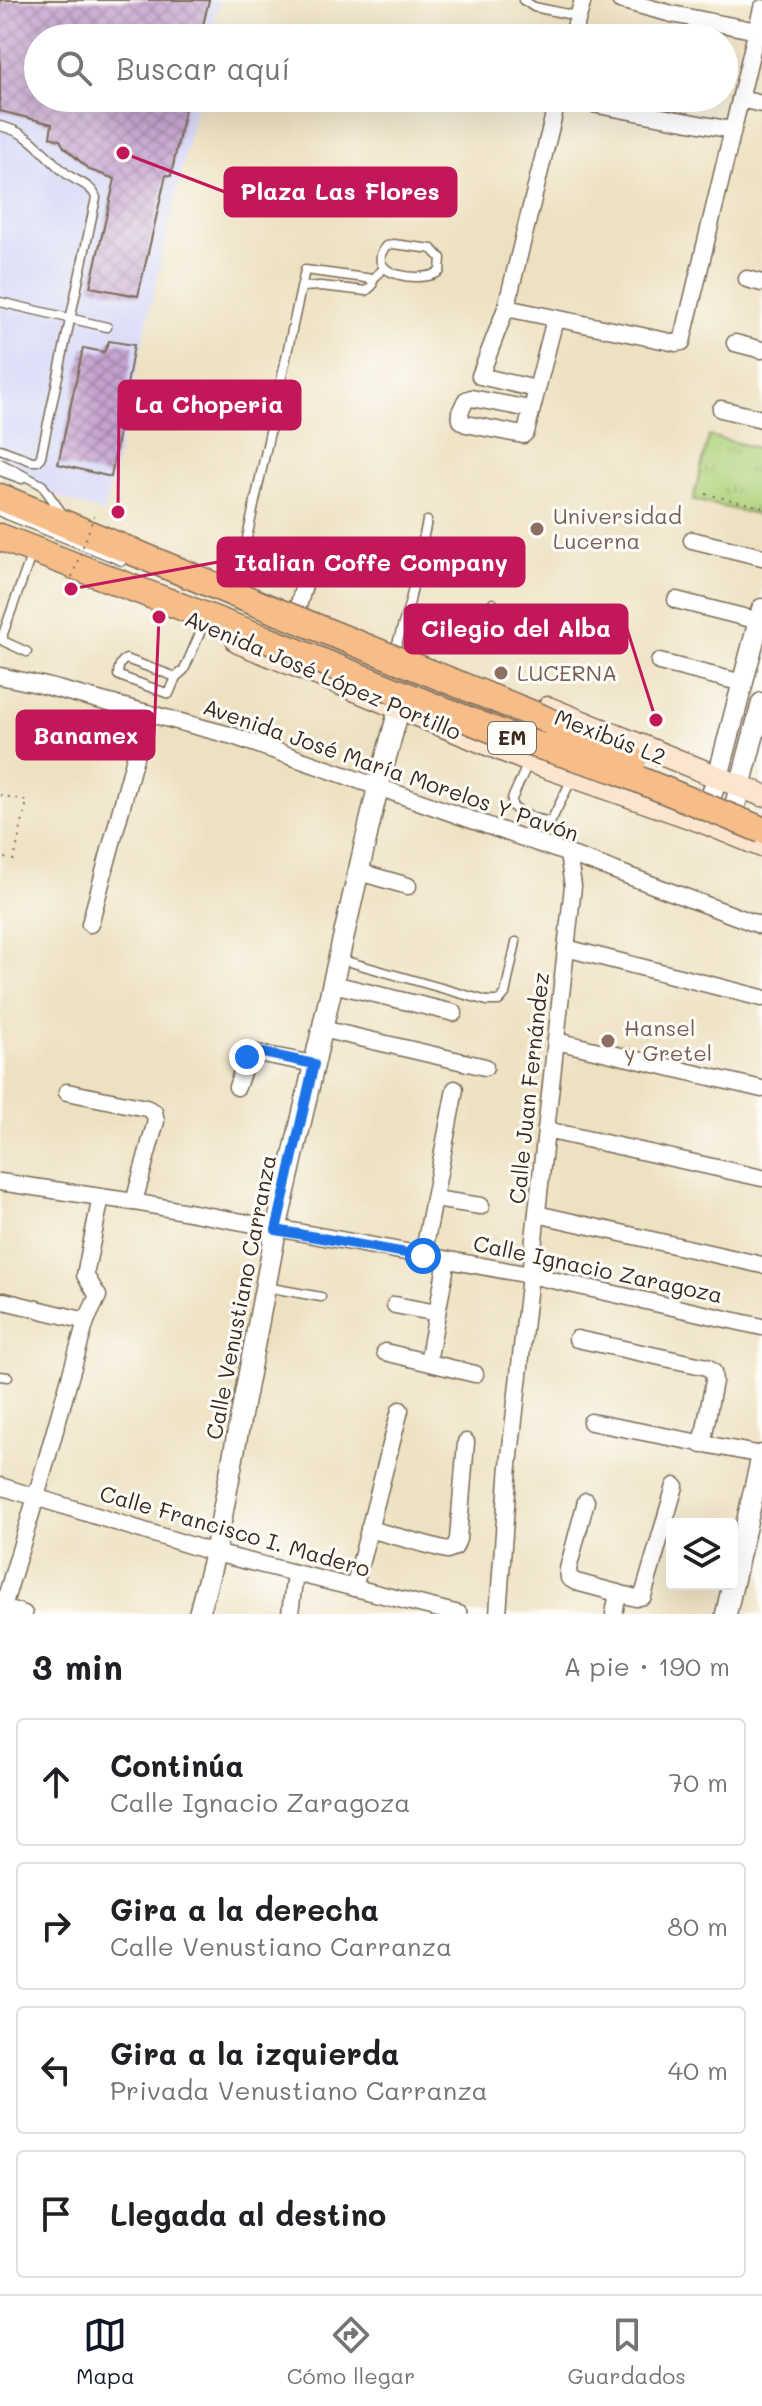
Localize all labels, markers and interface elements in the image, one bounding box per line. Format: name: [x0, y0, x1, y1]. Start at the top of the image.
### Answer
search box: [24, 24, 738, 112]
icon: search: [52, 46, 96, 90]
text: Buscar aquí: [116, 48, 290, 88]
callout: Plaza Las Flores: [225, 168, 456, 216]
text: Plaza Las Flores: [240, 175, 440, 206]
callout: La Choperia: [119, 381, 300, 429]
text: La Choperia: [135, 388, 283, 419]
place label: Universidad Lucerna: [553, 501, 682, 555]
marker: Universidad Lucerna: [528, 520, 546, 538]
callout: Italian Coffe Company: [218, 538, 524, 586]
text: Italian Coffe Company: [234, 546, 508, 577]
street label: Avenida José López Portillo: [181, 603, 466, 746]
callout: Cilegio del Alba: [405, 605, 627, 653]
text: Cilegio del Alba: [421, 612, 611, 643]
place label: LUCERNA: [517, 658, 617, 687]
marker: LUCERNA: [492, 664, 510, 682]
street label: Avenida José María Morelos Y Pavón: [200, 691, 583, 848]
street label: Mexibús L2: [551, 702, 670, 771]
callout: Banamex: [17, 711, 154, 759]
text: Banamex: [33, 719, 139, 750]
road number: EM: [488, 722, 536, 754]
street label: Calle Juan Fernández: [502, 971, 555, 1205]
place label: Hansel y Gretel: [624, 1013, 712, 1067]
marker: Hansel y Gretel: [599, 1032, 617, 1050]
route end: [229, 1039, 265, 1075]
street label: Calle Venustiano Carranza: [199, 1152, 282, 1442]
street label: Calle Ignacio Zaragoza: [471, 1228, 725, 1309]
route start: [405, 1238, 441, 1274]
street label: Calle Francisco I. Madero: [97, 1478, 374, 1583]
map controls: [666, 1518, 738, 1590]
button: layers: [666, 1518, 738, 1590]
text: 3 min: [32, 1644, 123, 1689]
text: A pie · 190 m: [564, 1649, 730, 1683]
text: Continúa: [110, 1745, 244, 1785]
icon: ahead: [34, 1760, 78, 1804]
text: 70 m: [668, 1765, 728, 1799]
text: Calle Ignacio Zaragoza: [110, 1785, 410, 1819]
text: Gira a la derecha: [110, 1889, 379, 1929]
icon: right: [34, 1904, 78, 1948]
text: 80 m: [667, 1909, 728, 1943]
text: Calle Venustiano Carranza: [110, 1929, 452, 1963]
text: Gira a la izquierda: [110, 2033, 399, 2073]
icon: left: [34, 2048, 78, 2092]
text: 40 m: [668, 2053, 728, 2087]
text: Privada Venustiano Carranza: [110, 2073, 488, 2107]
icon: arrive: [34, 2192, 78, 2236]
text: Llegada al destino: [110, 2194, 386, 2234]
tab: Mapa: [76, 2313, 135, 2390]
tab: Cómo llegar: [287, 2313, 415, 2390]
tab: Guardados: [567, 2313, 686, 2390]

